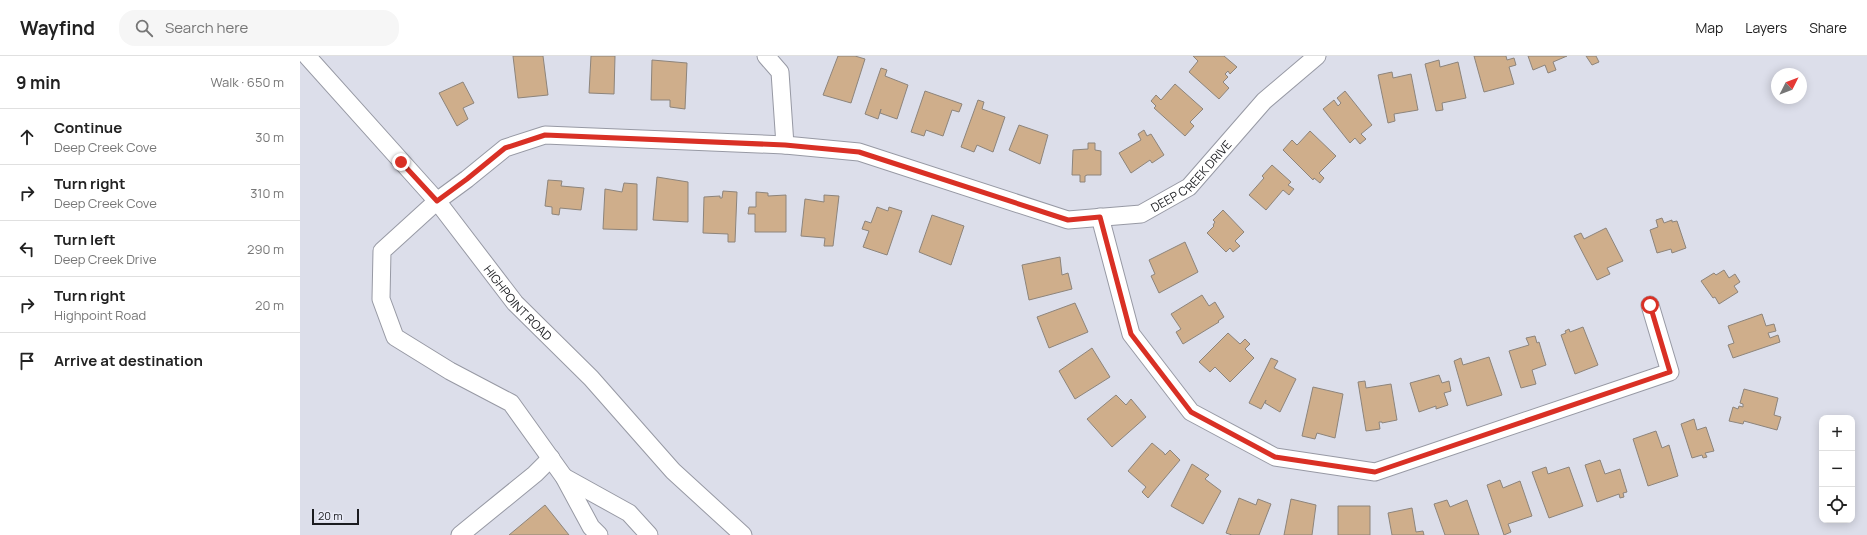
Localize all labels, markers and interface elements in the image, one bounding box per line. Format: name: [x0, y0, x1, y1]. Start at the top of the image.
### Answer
search box: [119, 10, 399, 46]
text: Wayfind: [20, 15, 95, 41]
icon: search: [133, 17, 155, 39]
text: Search here: [165, 17, 248, 38]
text: Map: [1695, 18, 1723, 37]
text: Layers: [1745, 18, 1787, 37]
text: Share: [1809, 18, 1847, 37]
north arrow: [1771, 68, 1807, 104]
text: 9 min: [16, 71, 61, 94]
text: Walk · 650 m: [210, 73, 284, 91]
text: Continue: [54, 117, 122, 138]
icon: ahead: [16, 126, 38, 148]
text: 30 m: [255, 128, 284, 146]
street label: DEEP CREEK DRIVE: [1147, 136, 1235, 216]
text: Deep Creek Cove: [54, 138, 157, 156]
route end: [392, 153, 410, 171]
text: Turn right: [54, 173, 125, 194]
icon: right: [16, 182, 38, 204]
text: 310 m: [250, 184, 284, 202]
text: Deep Creek Cove: [54, 194, 157, 212]
text: Turn left: [54, 229, 116, 250]
icon: left: [16, 238, 38, 260]
text: 290 m: [247, 240, 284, 258]
text: Deep Creek Drive: [54, 250, 157, 268]
street label: HIGHPOINT ROAD: [480, 261, 556, 344]
text: Turn right: [54, 285, 125, 306]
icon: right: [16, 294, 38, 316]
text: 20 m: [255, 296, 284, 314]
route start: [1641, 296, 1659, 314]
text: Highpoint Road: [54, 306, 146, 324]
icon: arrive: [16, 350, 38, 372]
text: Arrive at destination: [54, 350, 203, 371]
map controls: [1819, 415, 1855, 523]
button: +: [1819, 415, 1855, 451]
button: −: [1819, 451, 1855, 487]
button: locate: [1819, 487, 1855, 523]
scale bar: [312, 507, 359, 526]
text: 20 m: [318, 508, 343, 523]

